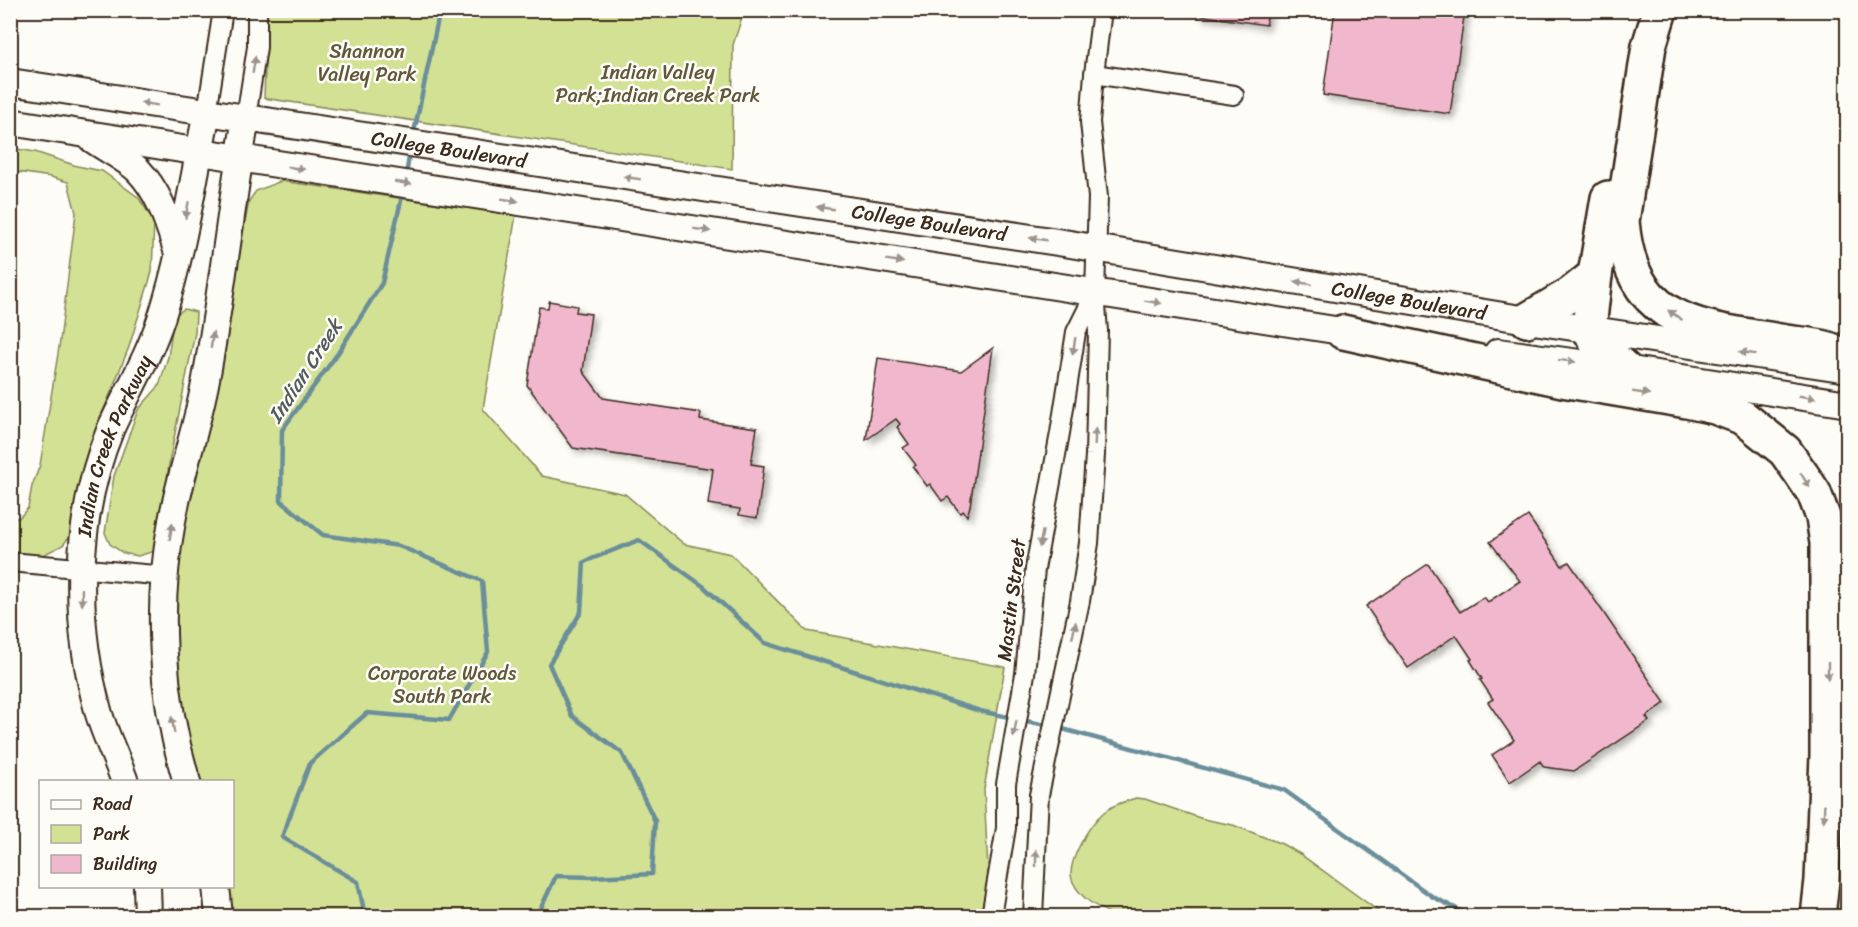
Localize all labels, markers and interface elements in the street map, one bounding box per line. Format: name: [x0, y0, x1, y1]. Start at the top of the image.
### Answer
park label: Shannon Valley Park: [318, 34, 417, 92]
one-way arrow: [250, 55, 259, 74]
park label: Indian Valley Park;Indian Creek Park: [556, 55, 760, 113]
one-way arrow: [139, 99, 158, 108]
street label: College Boulevard: [369, 120, 530, 179]
one-way arrow: [287, 163, 306, 172]
one-way arrow: [622, 173, 641, 182]
one-way arrow: [393, 179, 412, 188]
street label: College Boulevard: [849, 194, 1011, 252]
one-way arrow: [500, 196, 519, 205]
one-way arrow: [182, 201, 192, 219]
one-way arrow: [815, 203, 834, 212]
one-way arrow: [693, 226, 712, 235]
one-way arrow: [1029, 235, 1048, 244]
one-way arrow: [886, 257, 905, 266]
street label: College Boulevard: [1329, 271, 1490, 331]
one-way arrow: [1294, 278, 1313, 287]
one-way arrow: [1144, 297, 1163, 306]
water label: Indian Creek: [256, 309, 355, 432]
one-way arrow: [1667, 309, 1683, 321]
one-way arrow: [207, 331, 216, 350]
one-way arrow: [1069, 337, 1078, 356]
street label: Indian Creek Parkway: [67, 348, 163, 540]
one-way arrow: [1739, 349, 1758, 358]
one-way arrow: [1558, 357, 1577, 366]
one-way arrow: [1631, 389, 1650, 398]
one-way arrow: [1798, 393, 1817, 402]
one-way arrow: [1091, 427, 1100, 446]
one-way arrow: [1800, 472, 1811, 488]
one-way arrow: [166, 521, 175, 540]
one-way arrow: [1036, 529, 1045, 548]
street label: Mastin Street: [987, 536, 1036, 663]
one-way arrow: [77, 588, 86, 607]
one-way arrow: [1070, 620, 1079, 639]
park label: Corporate Woods South Park: [368, 656, 517, 714]
one-way arrow: [1823, 661, 1832, 680]
one-way arrow: [168, 715, 177, 734]
one-way arrow: [1011, 720, 1020, 739]
legend: [39, 780, 234, 888]
text: Road: [93, 788, 133, 820]
one-way arrow: [1820, 804, 1829, 823]
text: Park: [93, 818, 130, 850]
text: Building: [93, 848, 157, 880]
one-way arrow: [1031, 849, 1041, 868]

